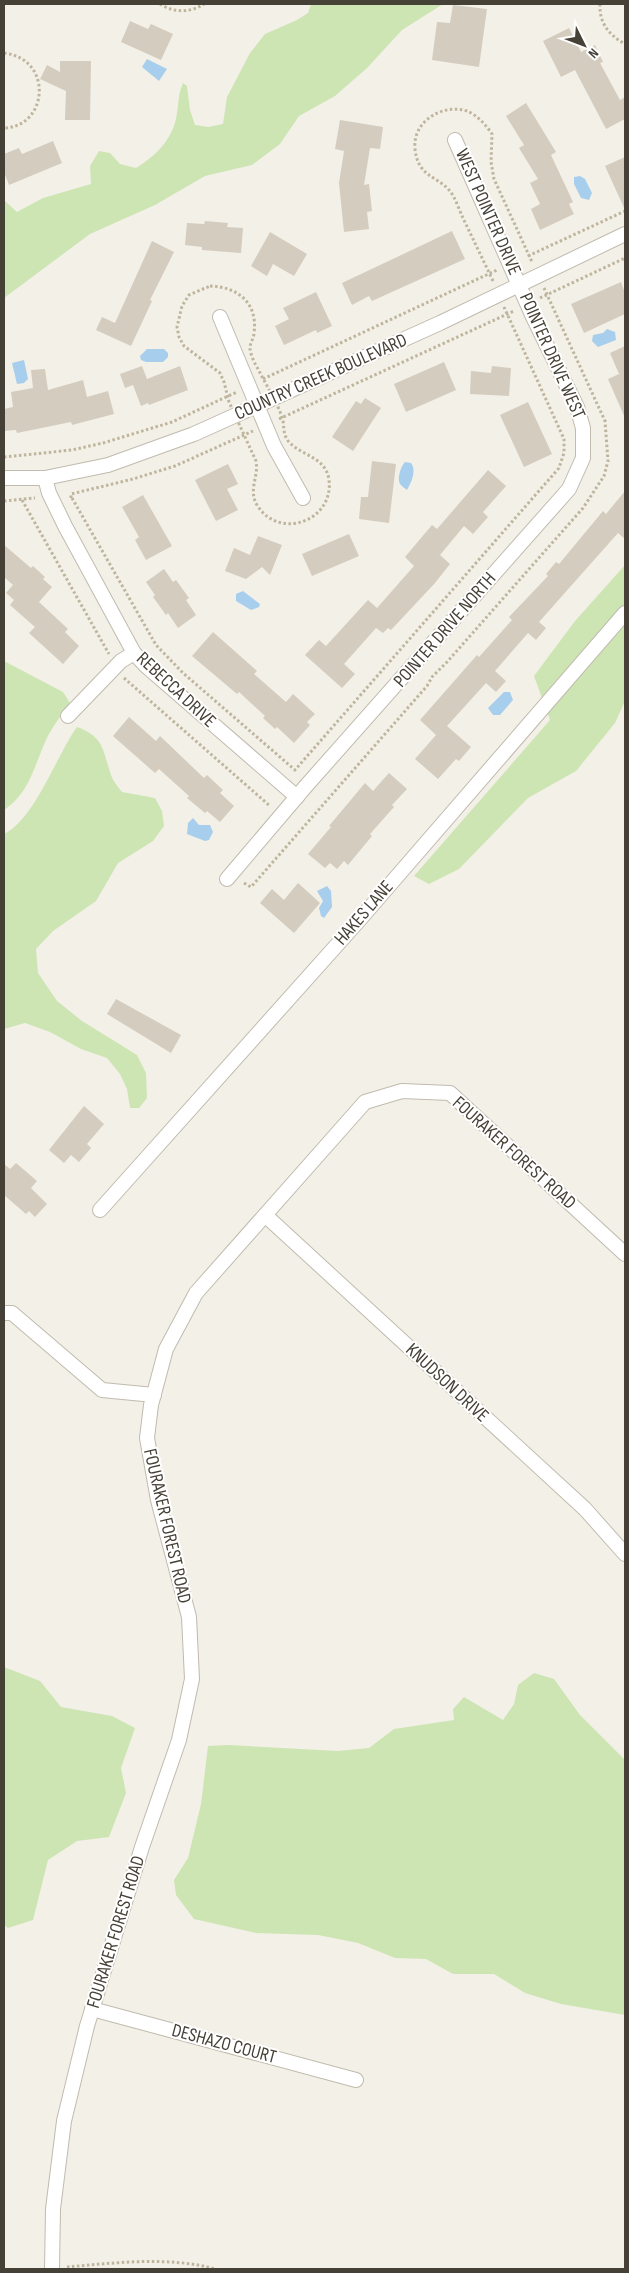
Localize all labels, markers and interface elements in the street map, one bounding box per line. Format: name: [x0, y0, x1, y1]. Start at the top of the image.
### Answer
north arrow: [559, 20, 609, 70]
text: N: [584, 45, 602, 62]
street label: WEST POINTER DRIVE: [450, 145, 526, 279]
street label: POINTER DRIVE WEST: [514, 289, 590, 423]
street label: COUNTRY CREEK BOULEVARD: [231, 329, 411, 425]
street label: POINTER DRIVE NORTH: [389, 568, 501, 692]
street label: REBECCA DRIVE: [131, 647, 221, 733]
street label: HAKES LANE: [330, 876, 398, 950]
street label: FOURAKER FOREST ROAD: [448, 1092, 580, 1214]
street label: KNUDSON DRIVE: [401, 1339, 493, 1427]
street label: FOURAKER FOREST ROAD: [138, 1446, 196, 1606]
street label: FOURAKER FOREST ROAD: [82, 1853, 150, 2011]
street label: DESHAZO COURT: [169, 2019, 279, 2069]

